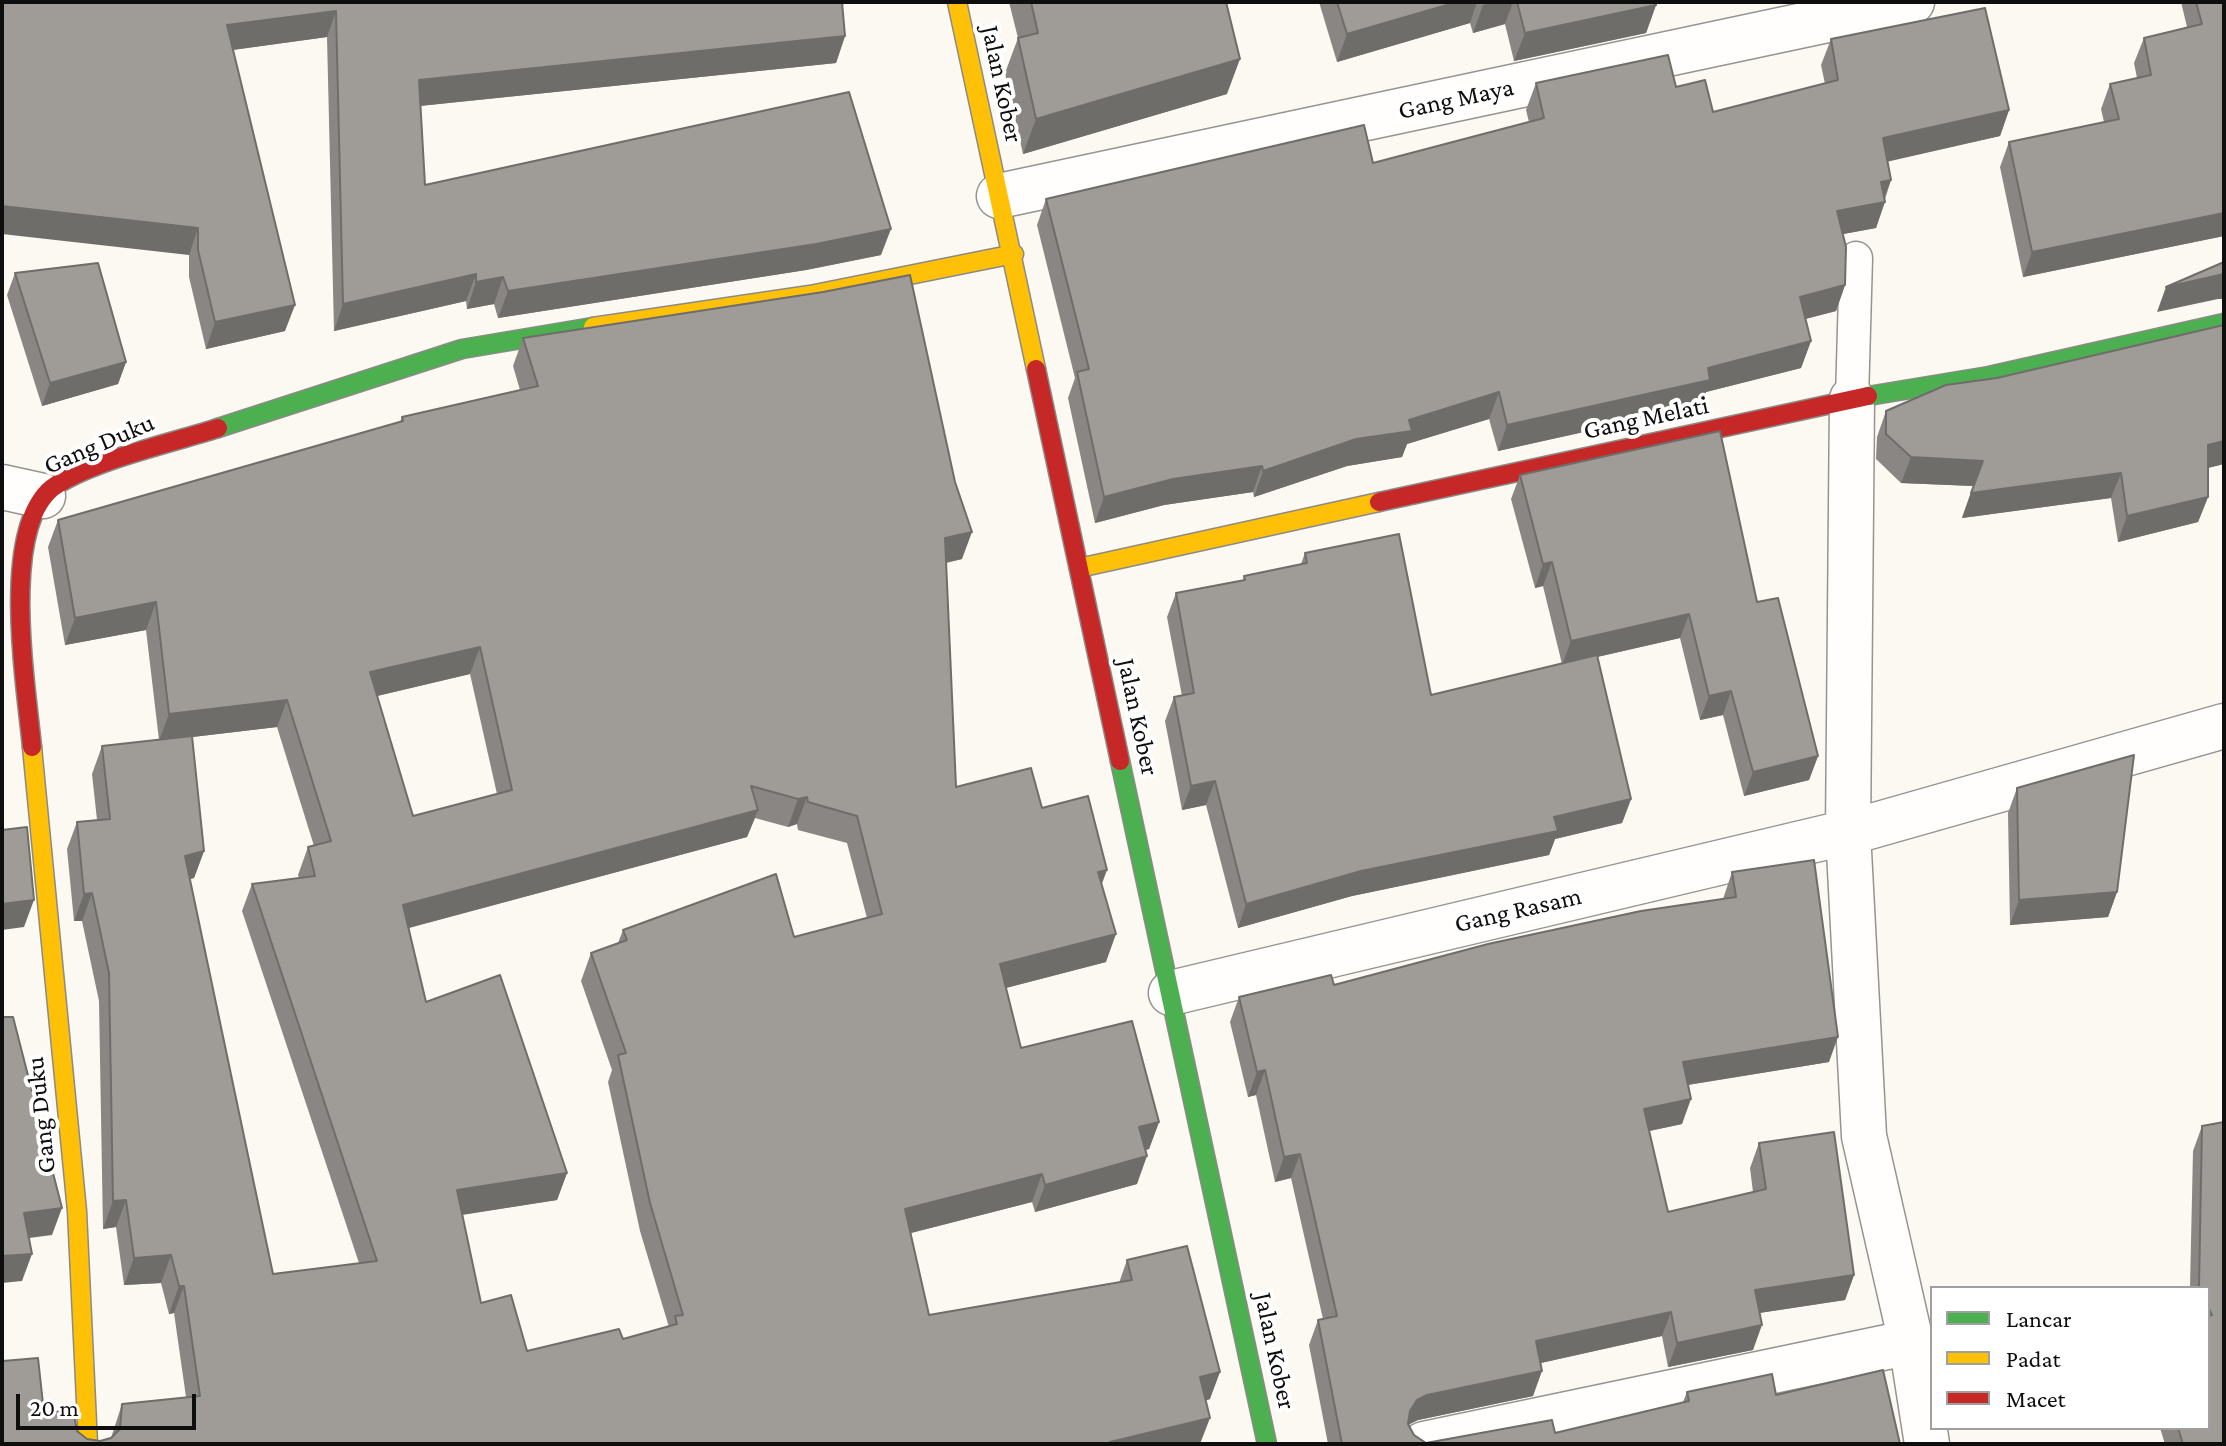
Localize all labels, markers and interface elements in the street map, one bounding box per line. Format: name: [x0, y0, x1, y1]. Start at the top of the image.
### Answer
street label: Jalan Kober: [974, 23, 1030, 145]
street label: Gang Maya: [1395, 72, 1517, 126]
street label: Gang Melati: [1581, 390, 1711, 446]
street label: Gang Duku: [39, 407, 159, 481]
street label: Jalan Kober: [1110, 656, 1166, 778]
street label: Gang Rasam: [1452, 880, 1584, 940]
street label: Gang Duku: [19, 1055, 63, 1175]
legend: [1930, 1286, 2210, 1430]
street label: Jalan Kober: [1247, 1290, 1303, 1412]
text: Lancar: [2006, 1305, 2072, 1332]
text: Padat: [2006, 1345, 2061, 1372]
scale bar: [20, 1378, 200, 1428]
text: Macet: [2006, 1385, 2065, 1412]
text: 20 m: [30, 1394, 79, 1421]

